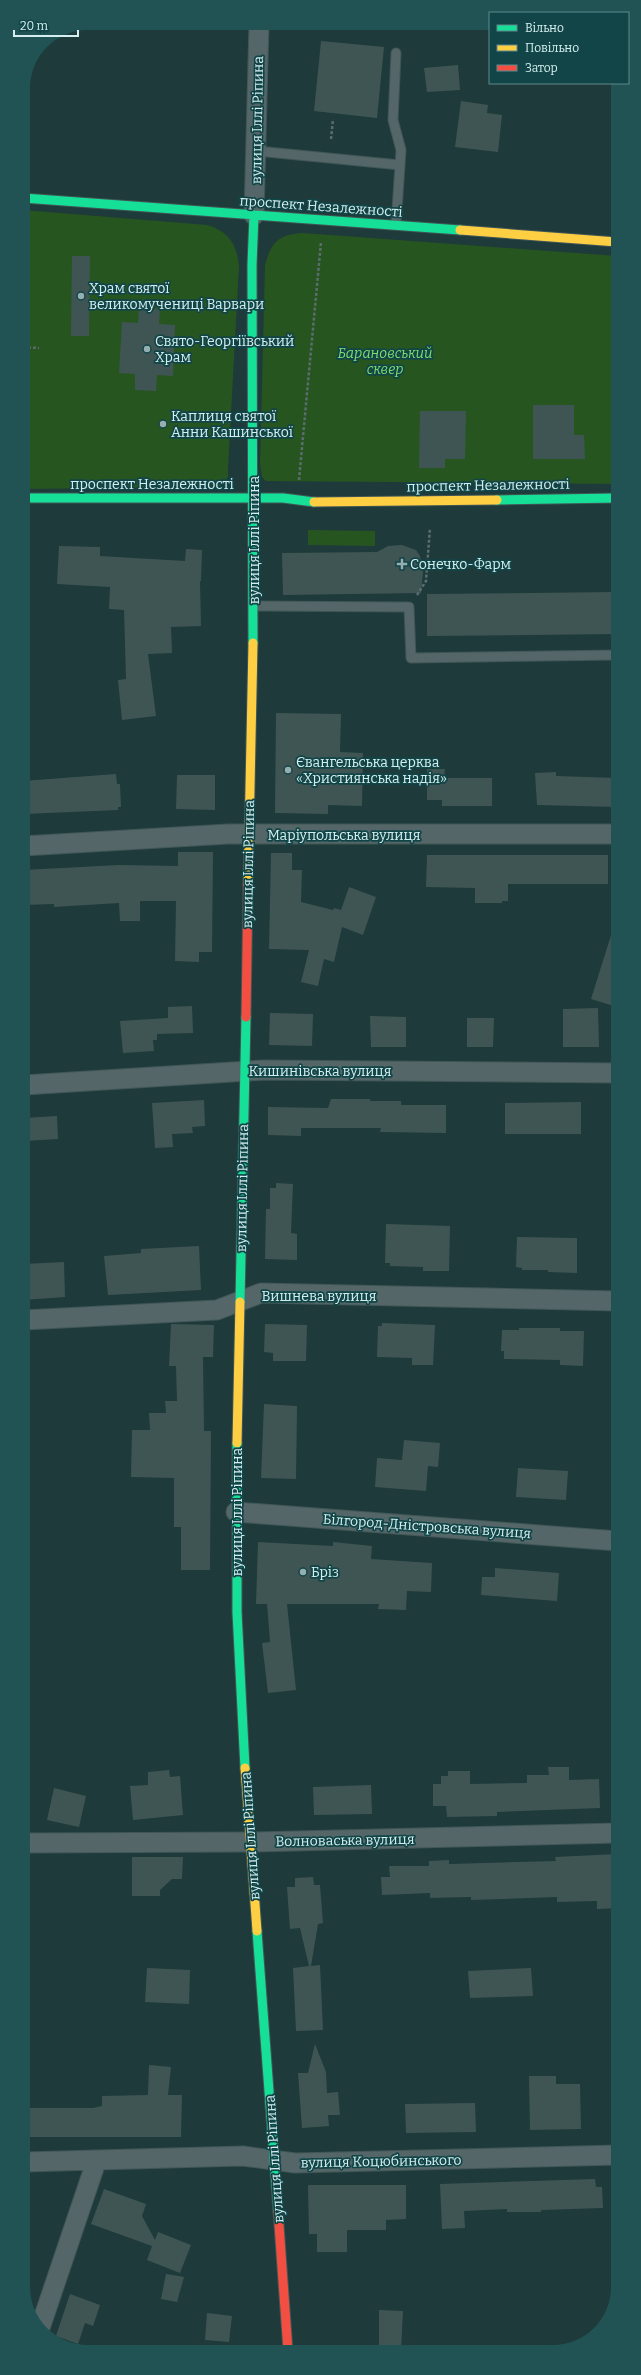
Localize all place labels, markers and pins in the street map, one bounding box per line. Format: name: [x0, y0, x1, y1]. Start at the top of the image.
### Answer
place label: Храм святої великомучениці Варвари: [89, 280, 264, 313]
marker: Храм святої великомучениці Варвари: [76, 291, 86, 301]
place label: Свято-Георгіївський Храм: [155, 333, 294, 366]
marker: Свято-Георгіївський Храм: [142, 344, 152, 354]
place label: Каплиця cвятої Анни Кашинської: [171, 408, 293, 441]
marker: Каплиця cвятої Анни Кашинської: [158, 419, 168, 429]
place label: Сонечко-Фарм: [410, 556, 512, 573]
marker: Сонечко-Фарм: [397, 559, 407, 569]
place label: Євангельська церква «Християнська надія»: [296, 754, 447, 787]
marker: Євангельська церква «Християнська надія»: [283, 765, 293, 775]
place label: Бріз: [311, 1564, 339, 1581]
marker: Бріз: [298, 1567, 308, 1577]

